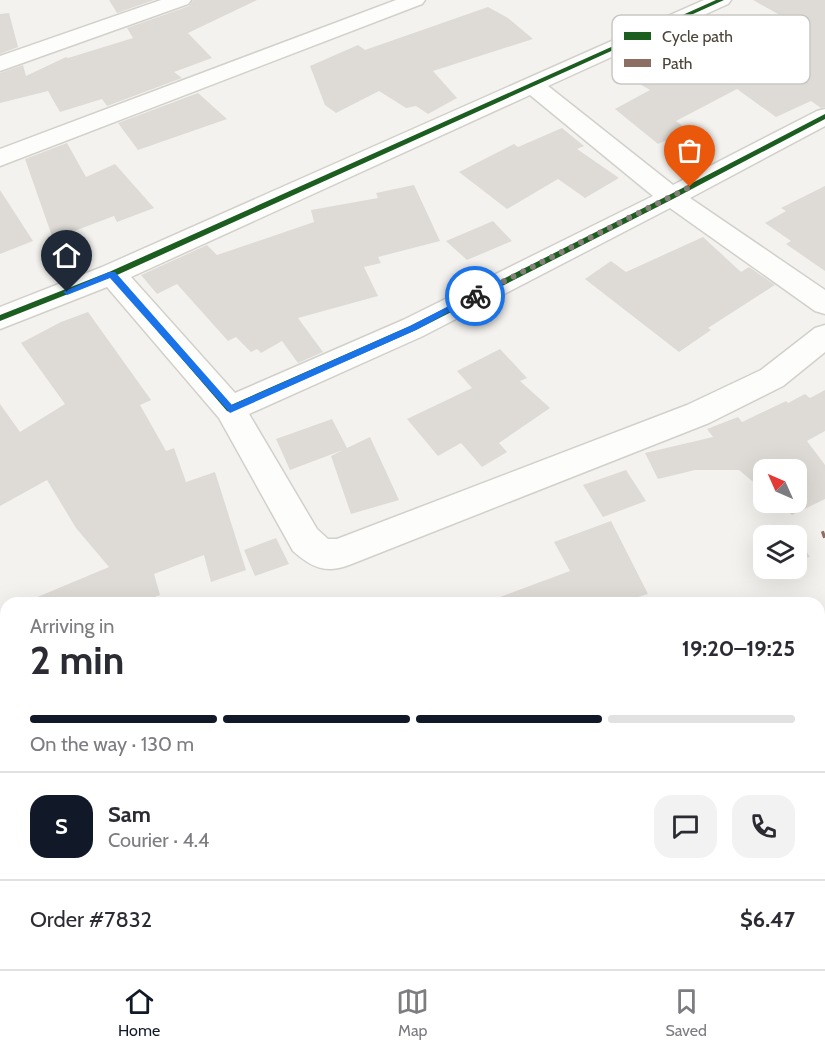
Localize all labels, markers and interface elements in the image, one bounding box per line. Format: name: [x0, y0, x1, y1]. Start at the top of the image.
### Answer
legend: [612, 15, 810, 84]
text: Cycle path: [662, 27, 733, 46]
text: Path: [662, 54, 693, 73]
pin: [664, 125, 715, 187]
icon: bag: [673, 134, 706, 167]
pin: [41, 230, 92, 292]
icon: home: [50, 239, 83, 272]
courier: [445, 266, 505, 326]
icon: bike: [459, 280, 492, 313]
north arrow: [753, 459, 807, 513]
map controls: [753, 459, 807, 579]
button: layers: [753, 525, 807, 579]
text: Arriving in: [30, 614, 114, 638]
text: 19:20–19:25: [682, 635, 795, 662]
text: 2 min: [30, 636, 124, 684]
text: On the way · 130 m: [30, 732, 194, 756]
button: chat: [654, 795, 717, 858]
button: phone: [732, 795, 795, 858]
text: Sam: [108, 801, 151, 828]
text: S: [55, 813, 68, 840]
text: Courier · 4.4: [108, 828, 209, 852]
text: Order #7832: [30, 906, 152, 933]
text: $6.47: [740, 906, 795, 933]
tab: Home: [118, 985, 160, 1040]
tab: Map: [396, 985, 429, 1040]
tab: Saved: [665, 985, 707, 1040]

